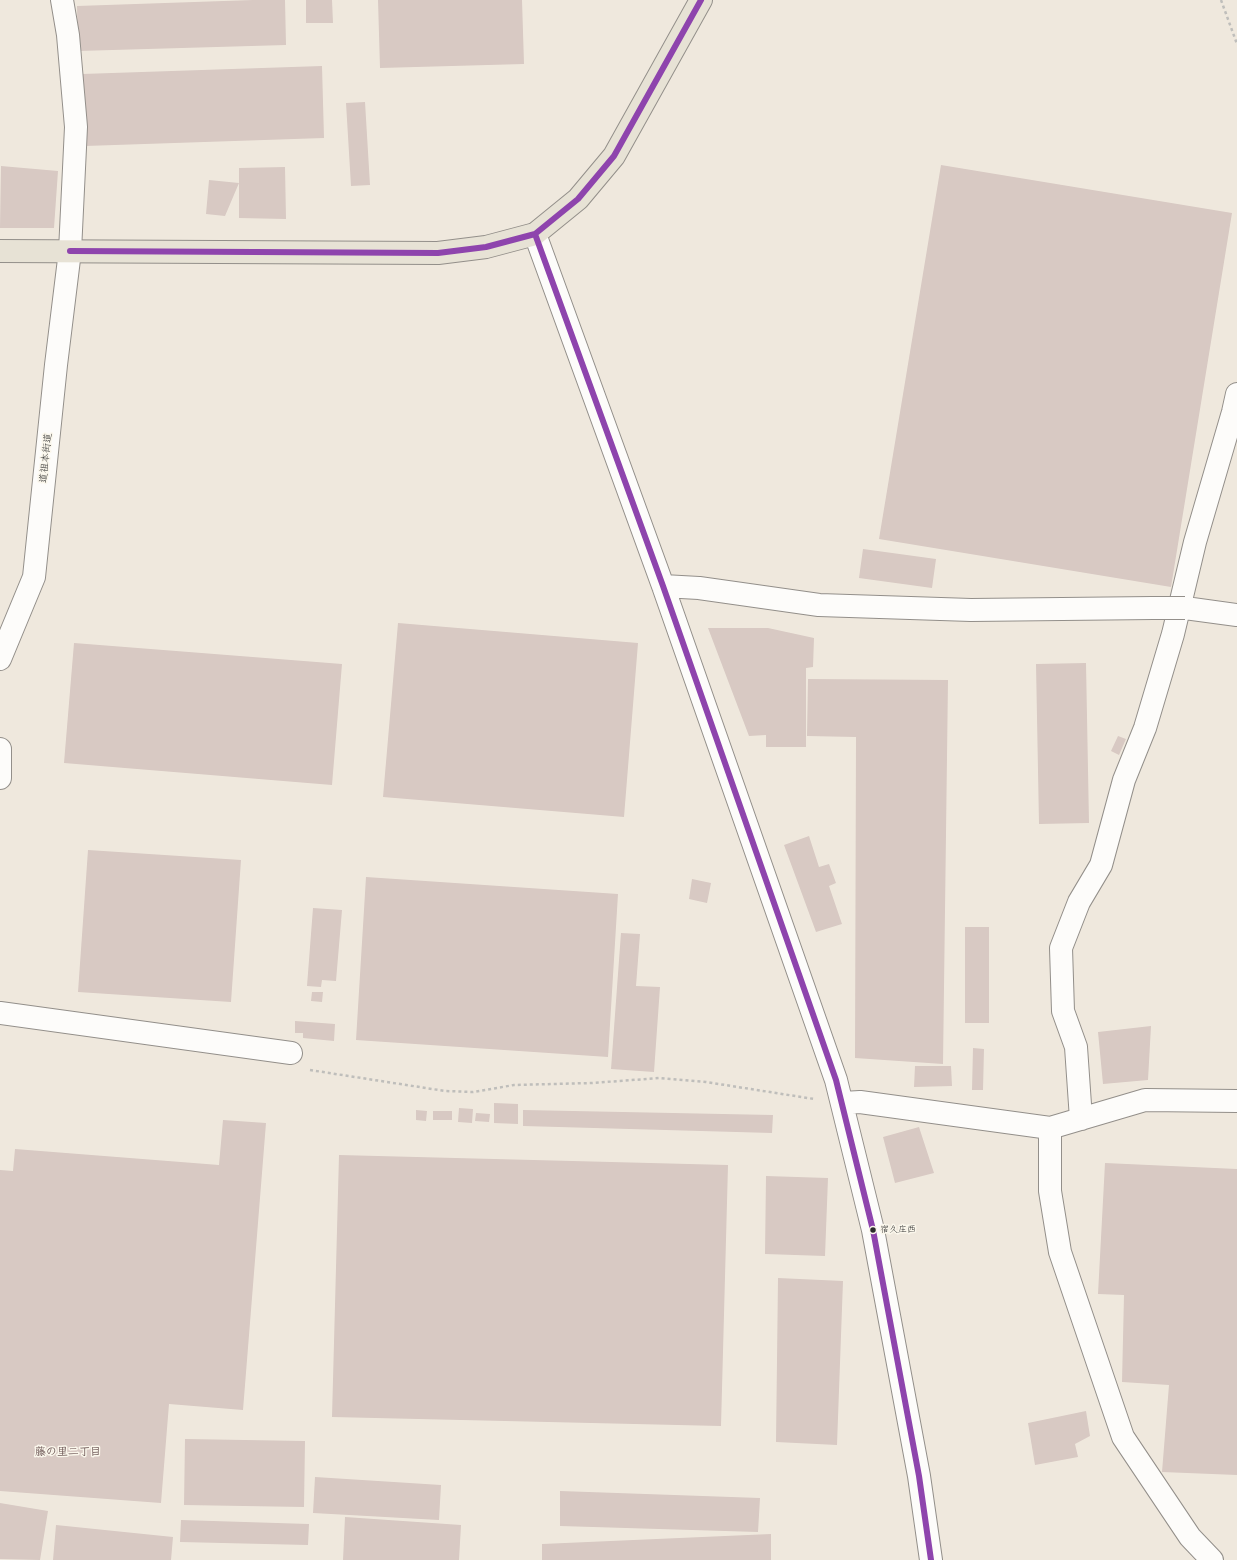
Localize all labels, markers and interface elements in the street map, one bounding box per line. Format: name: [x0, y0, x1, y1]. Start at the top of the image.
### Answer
street label: 道祖本街道: [37, 433, 55, 483]
marker: 宿久庄西: [868, 1225, 878, 1235]
place label: 宿久庄西: [880, 1225, 916, 1235]
district label: 藤の里二丁目: [35, 1445, 101, 1459]

